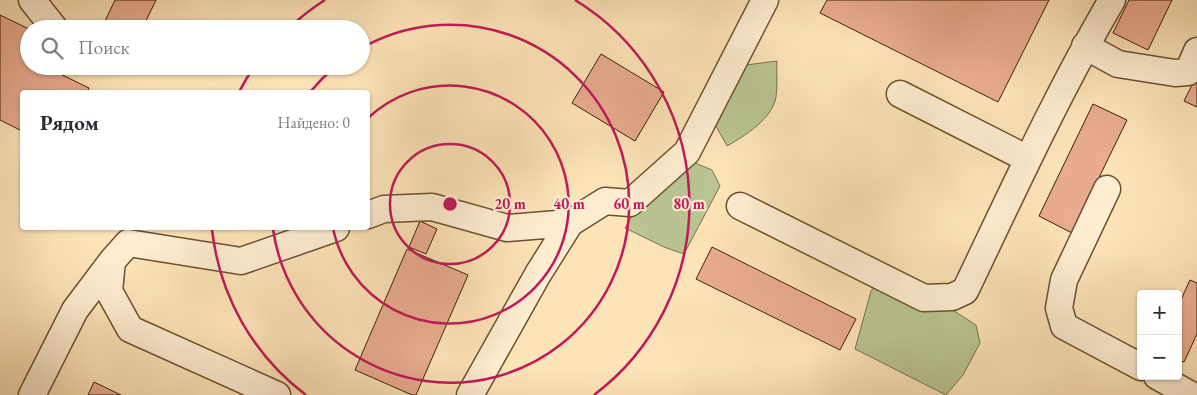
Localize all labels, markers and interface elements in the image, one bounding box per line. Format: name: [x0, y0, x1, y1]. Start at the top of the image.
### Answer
search box: [20, 20, 370, 75]
icon: search: [38, 34, 66, 62]
text: Поиск: [78, 35, 130, 60]
text: Рядом: [40, 109, 99, 136]
text: Найдено: 0: [278, 112, 350, 133]
text: 20 m: [494, 194, 526, 213]
text: 40 m: [553, 194, 585, 213]
text: 60 m: [613, 194, 645, 213]
text: 80 m: [673, 194, 705, 213]
centre of rings: [441, 195, 459, 213]
map controls: [1137, 290, 1182, 380]
button: +: [1137, 290, 1182, 335]
button: −: [1137, 335, 1182, 380]

